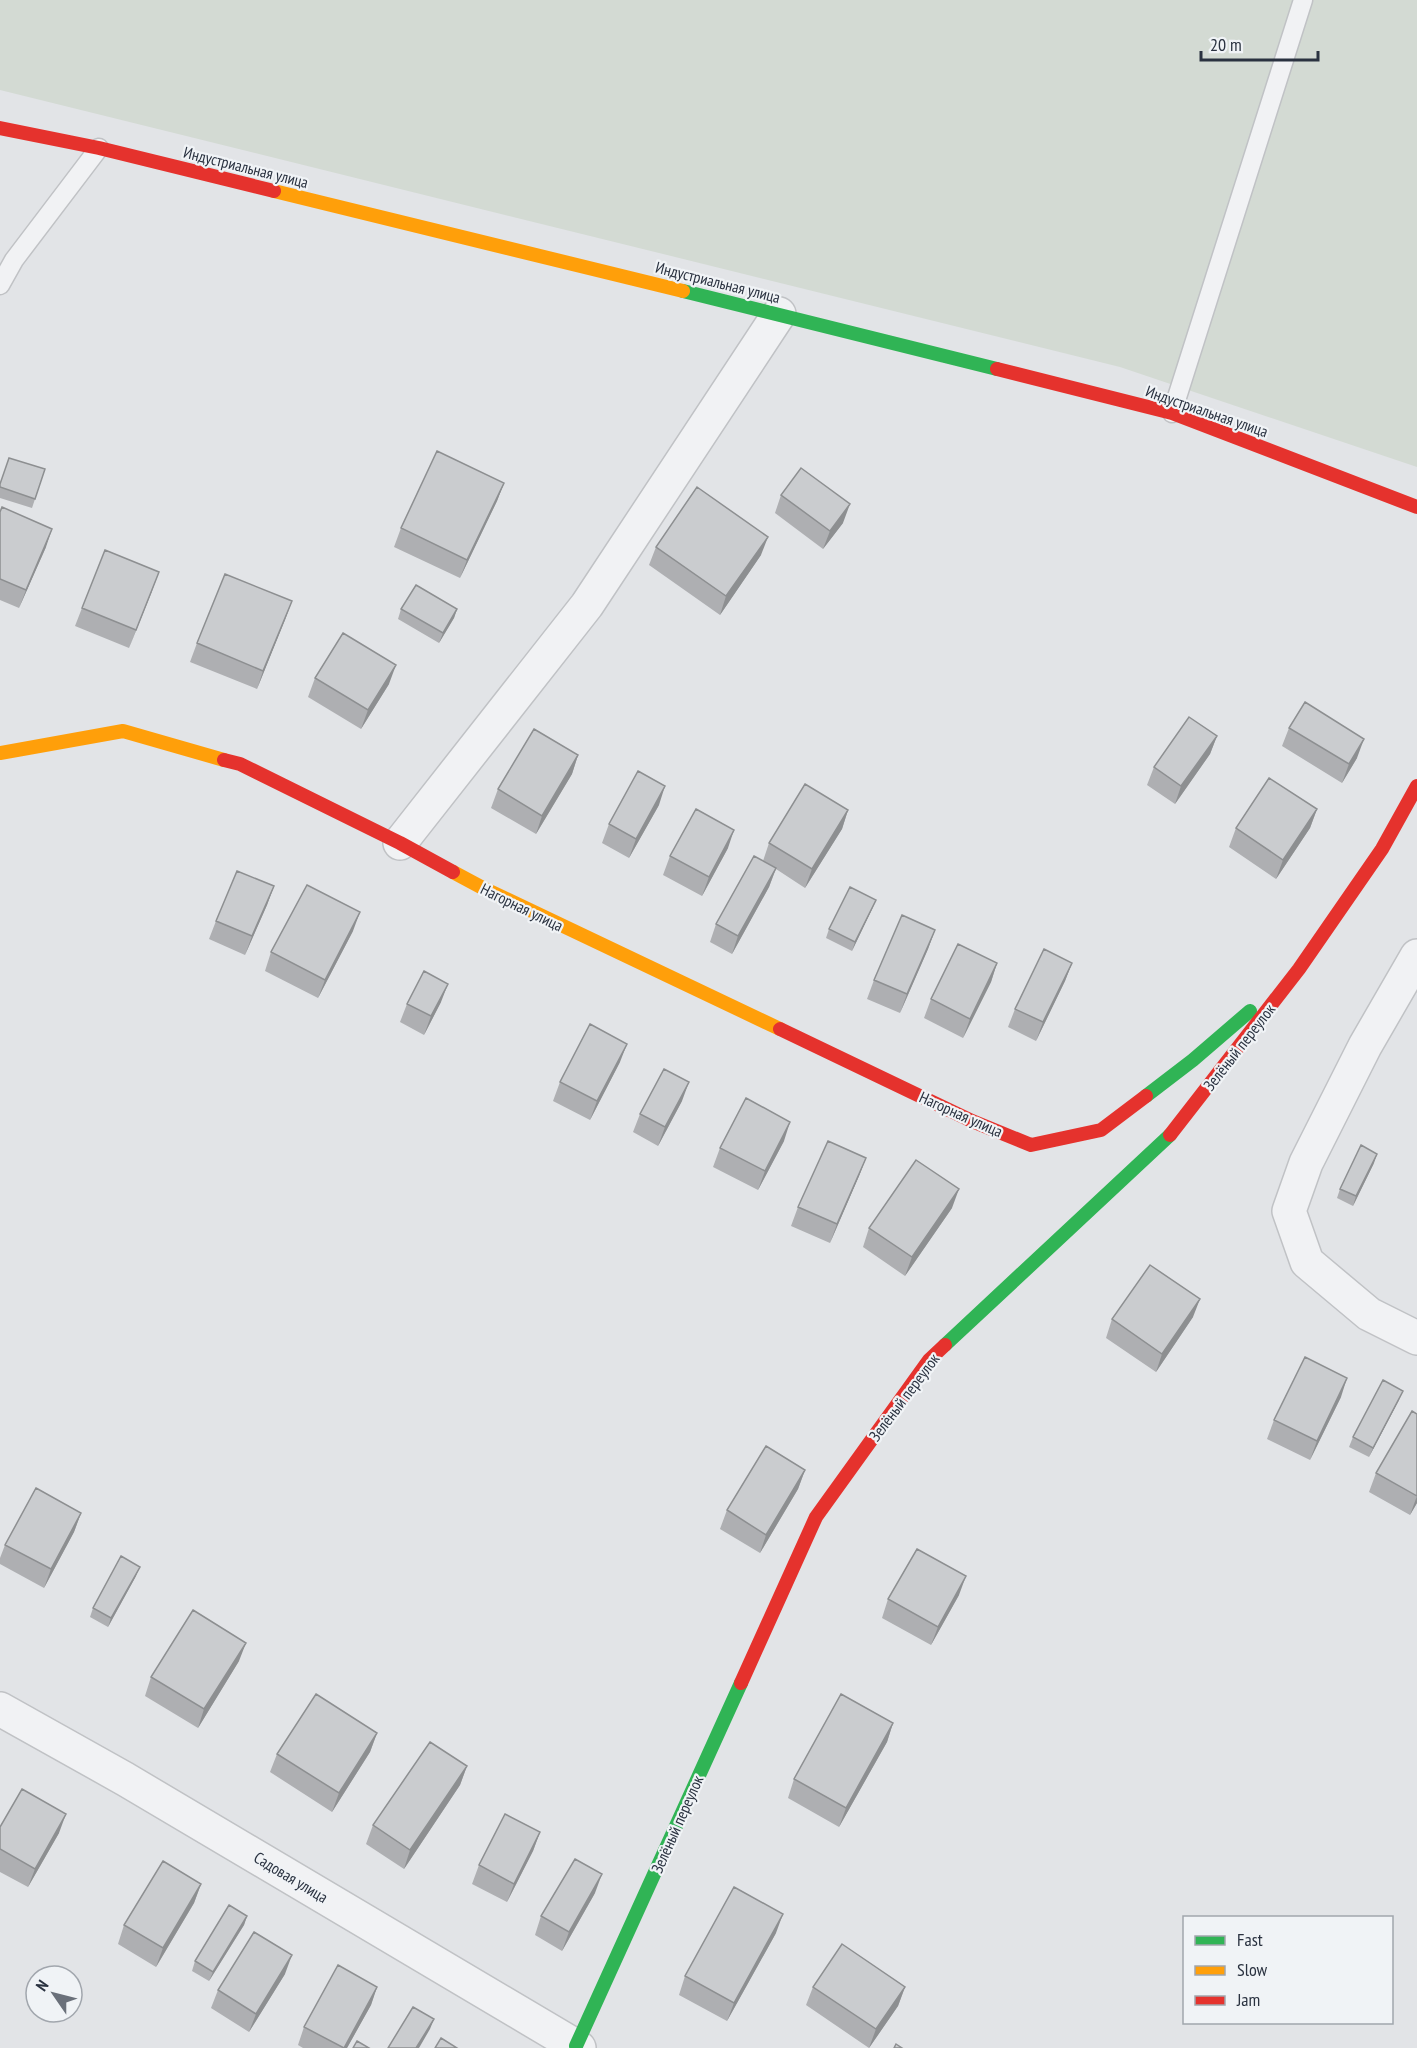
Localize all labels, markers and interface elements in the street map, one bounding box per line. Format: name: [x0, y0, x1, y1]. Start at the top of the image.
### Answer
scale bar: [1201, 24, 1318, 62]
text: 20 m: [1210, 33, 1242, 56]
street label: Индустриальная улица: [182, 142, 310, 192]
street label: Индустриальная улица: [654, 257, 782, 307]
street label: Индустриальная улица: [1143, 381, 1271, 441]
street label: Нагорная улица: [478, 878, 566, 936]
street label: Зелёный переулок: [1199, 999, 1280, 1094]
street label: Нагорная улица: [916, 1087, 1006, 1141]
street label: Зелёный переулок: [865, 1349, 944, 1445]
street label: Зелёный переулок: [647, 1771, 708, 1876]
street label: Садовая улица: [250, 1847, 332, 1907]
legend: [1183, 1916, 1393, 2024]
text: Fast: [1237, 1928, 1263, 1951]
text: Slow: [1237, 1958, 1268, 1981]
north arrow: [24, 1964, 84, 2024]
text: N: [31, 1976, 52, 1995]
text: Jam: [1236, 1988, 1260, 2011]

